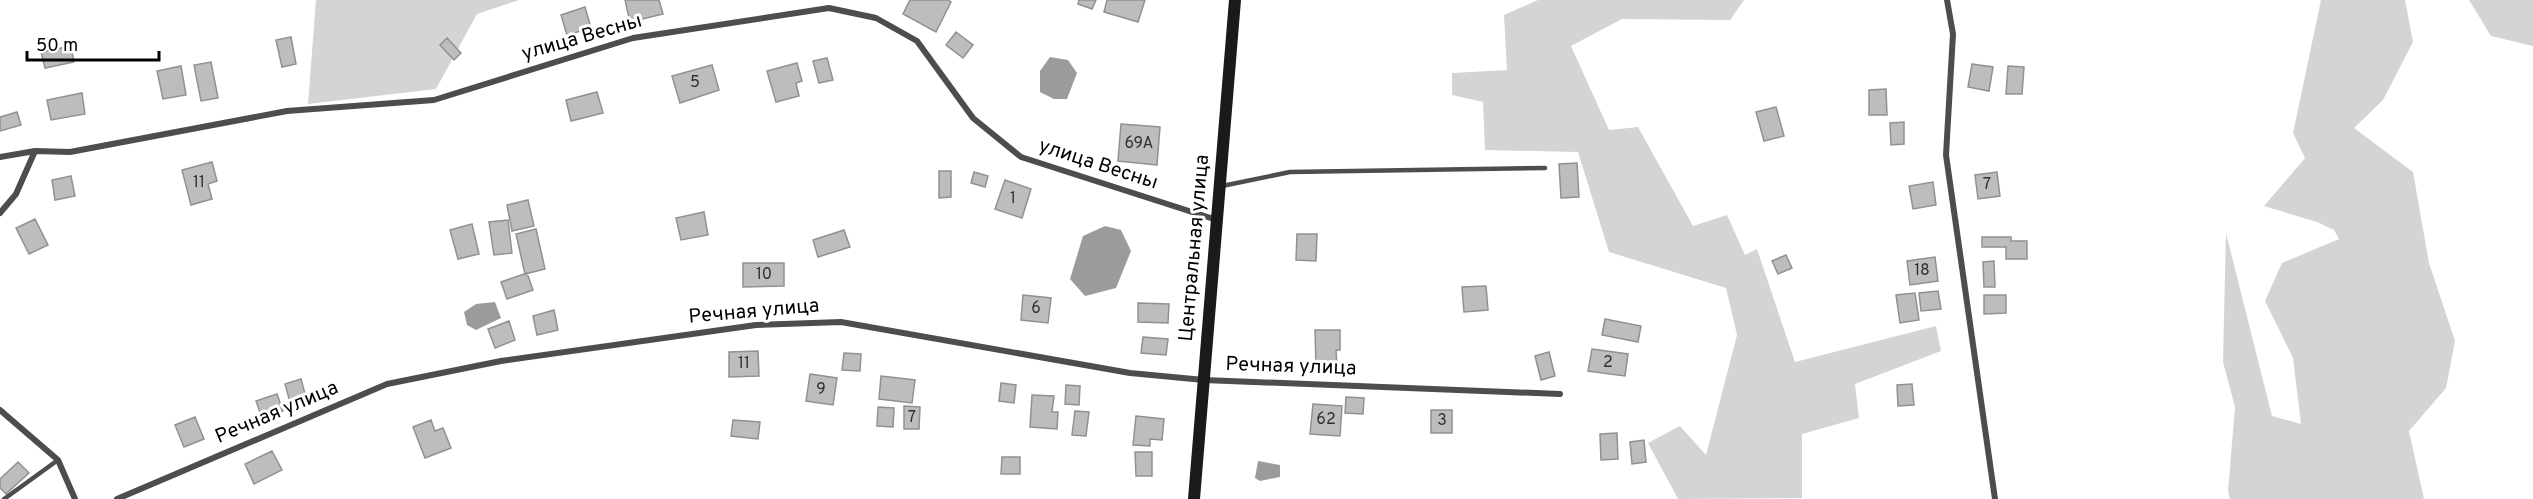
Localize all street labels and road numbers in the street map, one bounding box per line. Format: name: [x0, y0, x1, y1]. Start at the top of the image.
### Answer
street label: улица Весны: [519, 8, 645, 68]
street label: улица Весны: [1035, 133, 1161, 197]
street label: Центральная улица: [1174, 153, 1216, 343]
street label: Речная улица: [688, 293, 820, 331]
street label: Речная улица: [1225, 352, 1357, 382]
street label: Речная улица: [212, 375, 342, 451]

